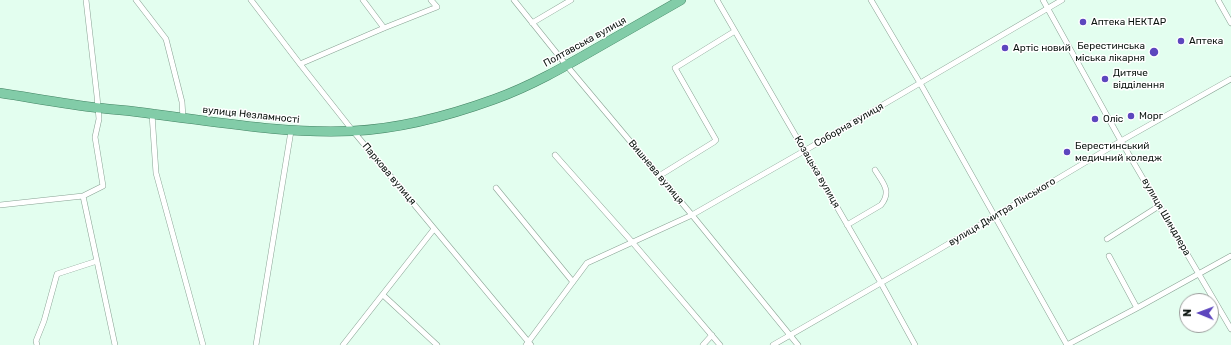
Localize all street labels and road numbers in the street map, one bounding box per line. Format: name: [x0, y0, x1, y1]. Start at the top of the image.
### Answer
street label: Полтавська вулиця: [541, 14, 629, 70]
street label: Соборна вулиця: [812, 100, 886, 150]
street label: вулиця Незламності: [202, 104, 300, 126]
street label: Козацька вулиця: [791, 134, 843, 210]
street label: Вишнева вулиця: [626, 137, 686, 207]
street label: Паркова вулиця: [360, 141, 418, 207]
street label: вулиця Дмитра Лінського: [946, 175, 1058, 249]
street label: вулиця Шиндлера: [1139, 176, 1193, 258]

